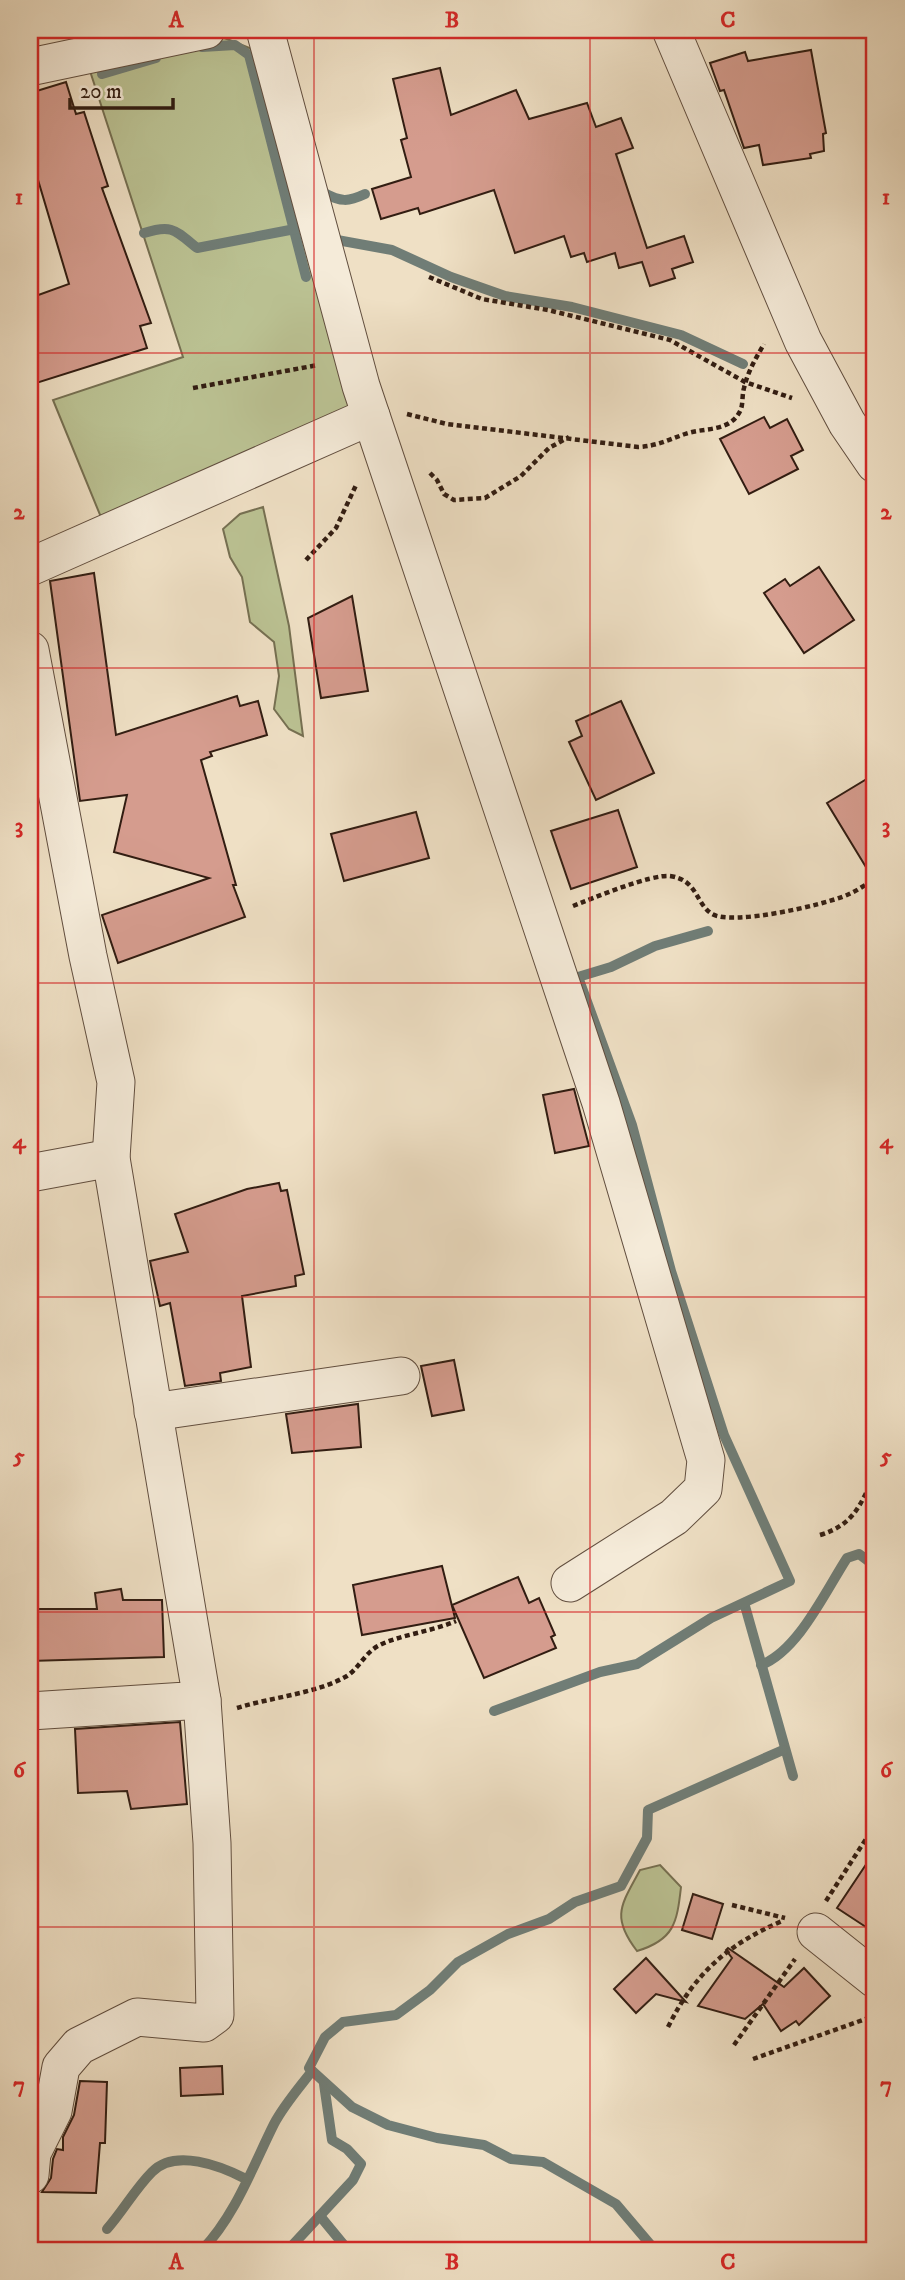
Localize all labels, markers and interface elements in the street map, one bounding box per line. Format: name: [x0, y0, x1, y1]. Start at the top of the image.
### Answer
text: A: [168, 6, 185, 35]
text: B: [445, 6, 459, 35]
text: C: [720, 6, 736, 35]
scale bar: [70, 66, 173, 110]
text: 20 m: [80, 79, 122, 105]
text: 1: [15, 183, 23, 212]
text: 1: [882, 183, 890, 212]
text: 2: [13, 498, 25, 527]
text: 2: [880, 498, 892, 527]
text: 3: [15, 812, 23, 841]
text: 3: [882, 812, 890, 841]
text: 4: [12, 1127, 27, 1156]
text: 4: [879, 1127, 894, 1156]
text: 5: [12, 1442, 25, 1471]
text: 5: [879, 1442, 892, 1471]
text: 6: [13, 1756, 27, 1785]
text: 6: [880, 1756, 894, 1785]
text: 7: [13, 2071, 25, 2100]
text: 7: [880, 2071, 892, 2100]
text: A: [168, 2248, 185, 2277]
text: B: [445, 2248, 459, 2277]
text: C: [720, 2248, 736, 2277]

